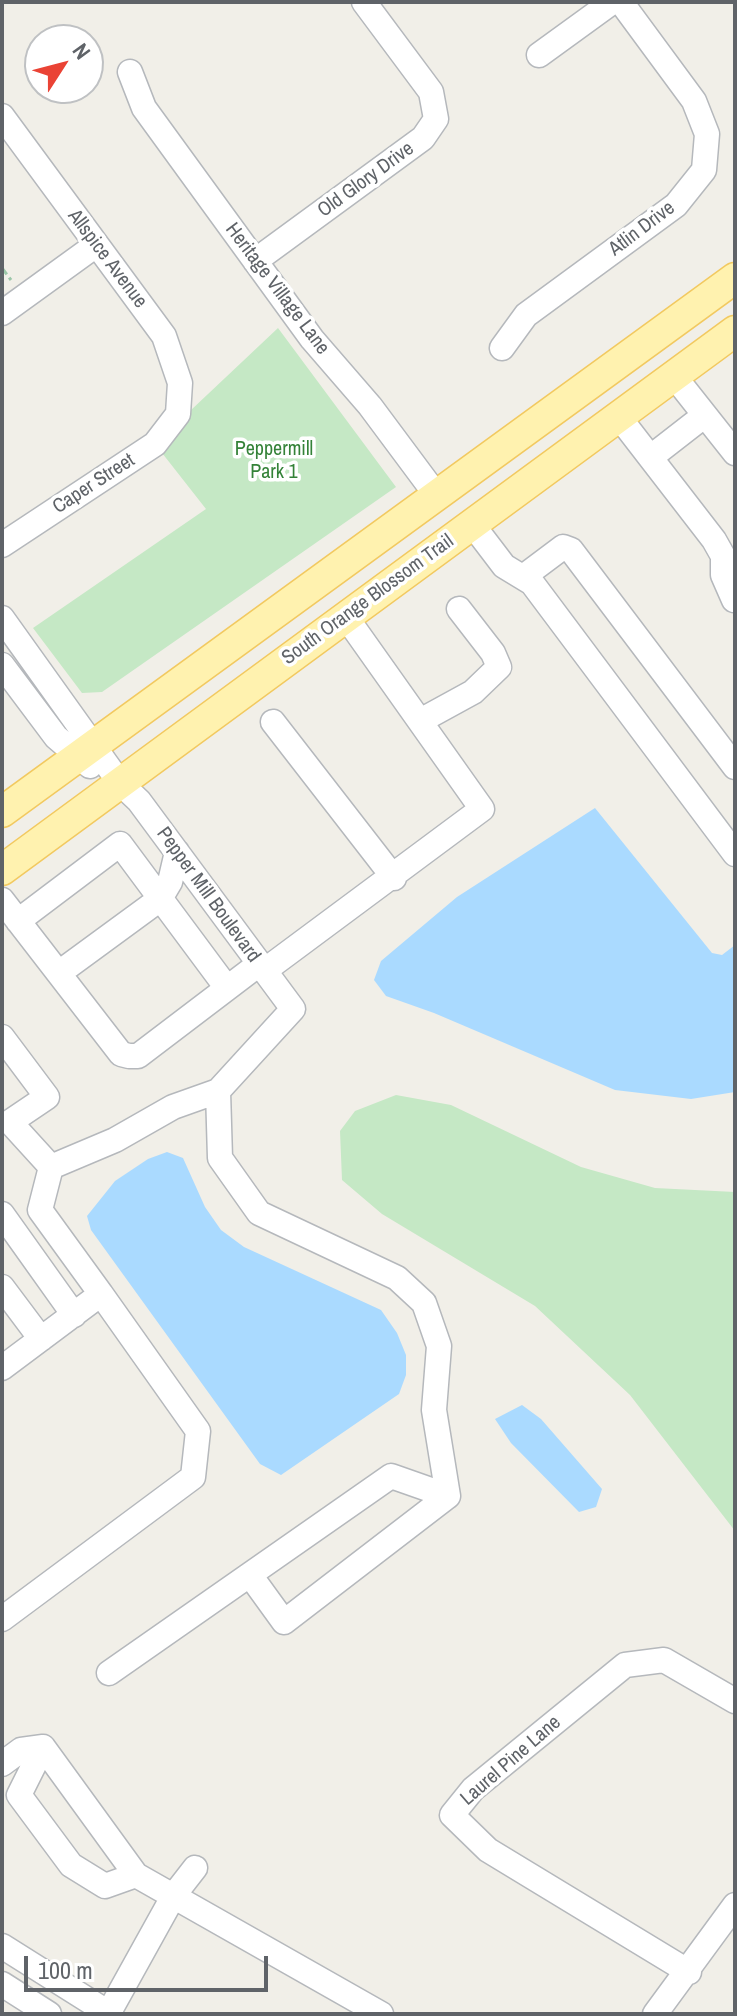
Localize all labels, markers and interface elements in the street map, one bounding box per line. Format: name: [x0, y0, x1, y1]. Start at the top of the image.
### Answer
north arrow: [24, 24, 104, 104]
text: N: [66, 37, 98, 65]
street label: Old Glory Drive: [313, 137, 419, 223]
street label: Atlin Drive: [604, 196, 680, 262]
street label: Allspice Avenue: [62, 205, 152, 313]
street label: Heritage Village Lane: [220, 219, 334, 359]
park label: Peppermill Park 1: [235, 438, 313, 485]
street label: Caper Street: [48, 449, 140, 519]
street label: South Orange Blossom Trail: [277, 530, 459, 670]
street label: Pepper Mill Boulevard: [151, 823, 265, 967]
street label: Laurel Pine Lane: [456, 1711, 566, 1811]
scale bar: [28, 1940, 272, 1990]
text: 100 m: [38, 1954, 93, 1986]

